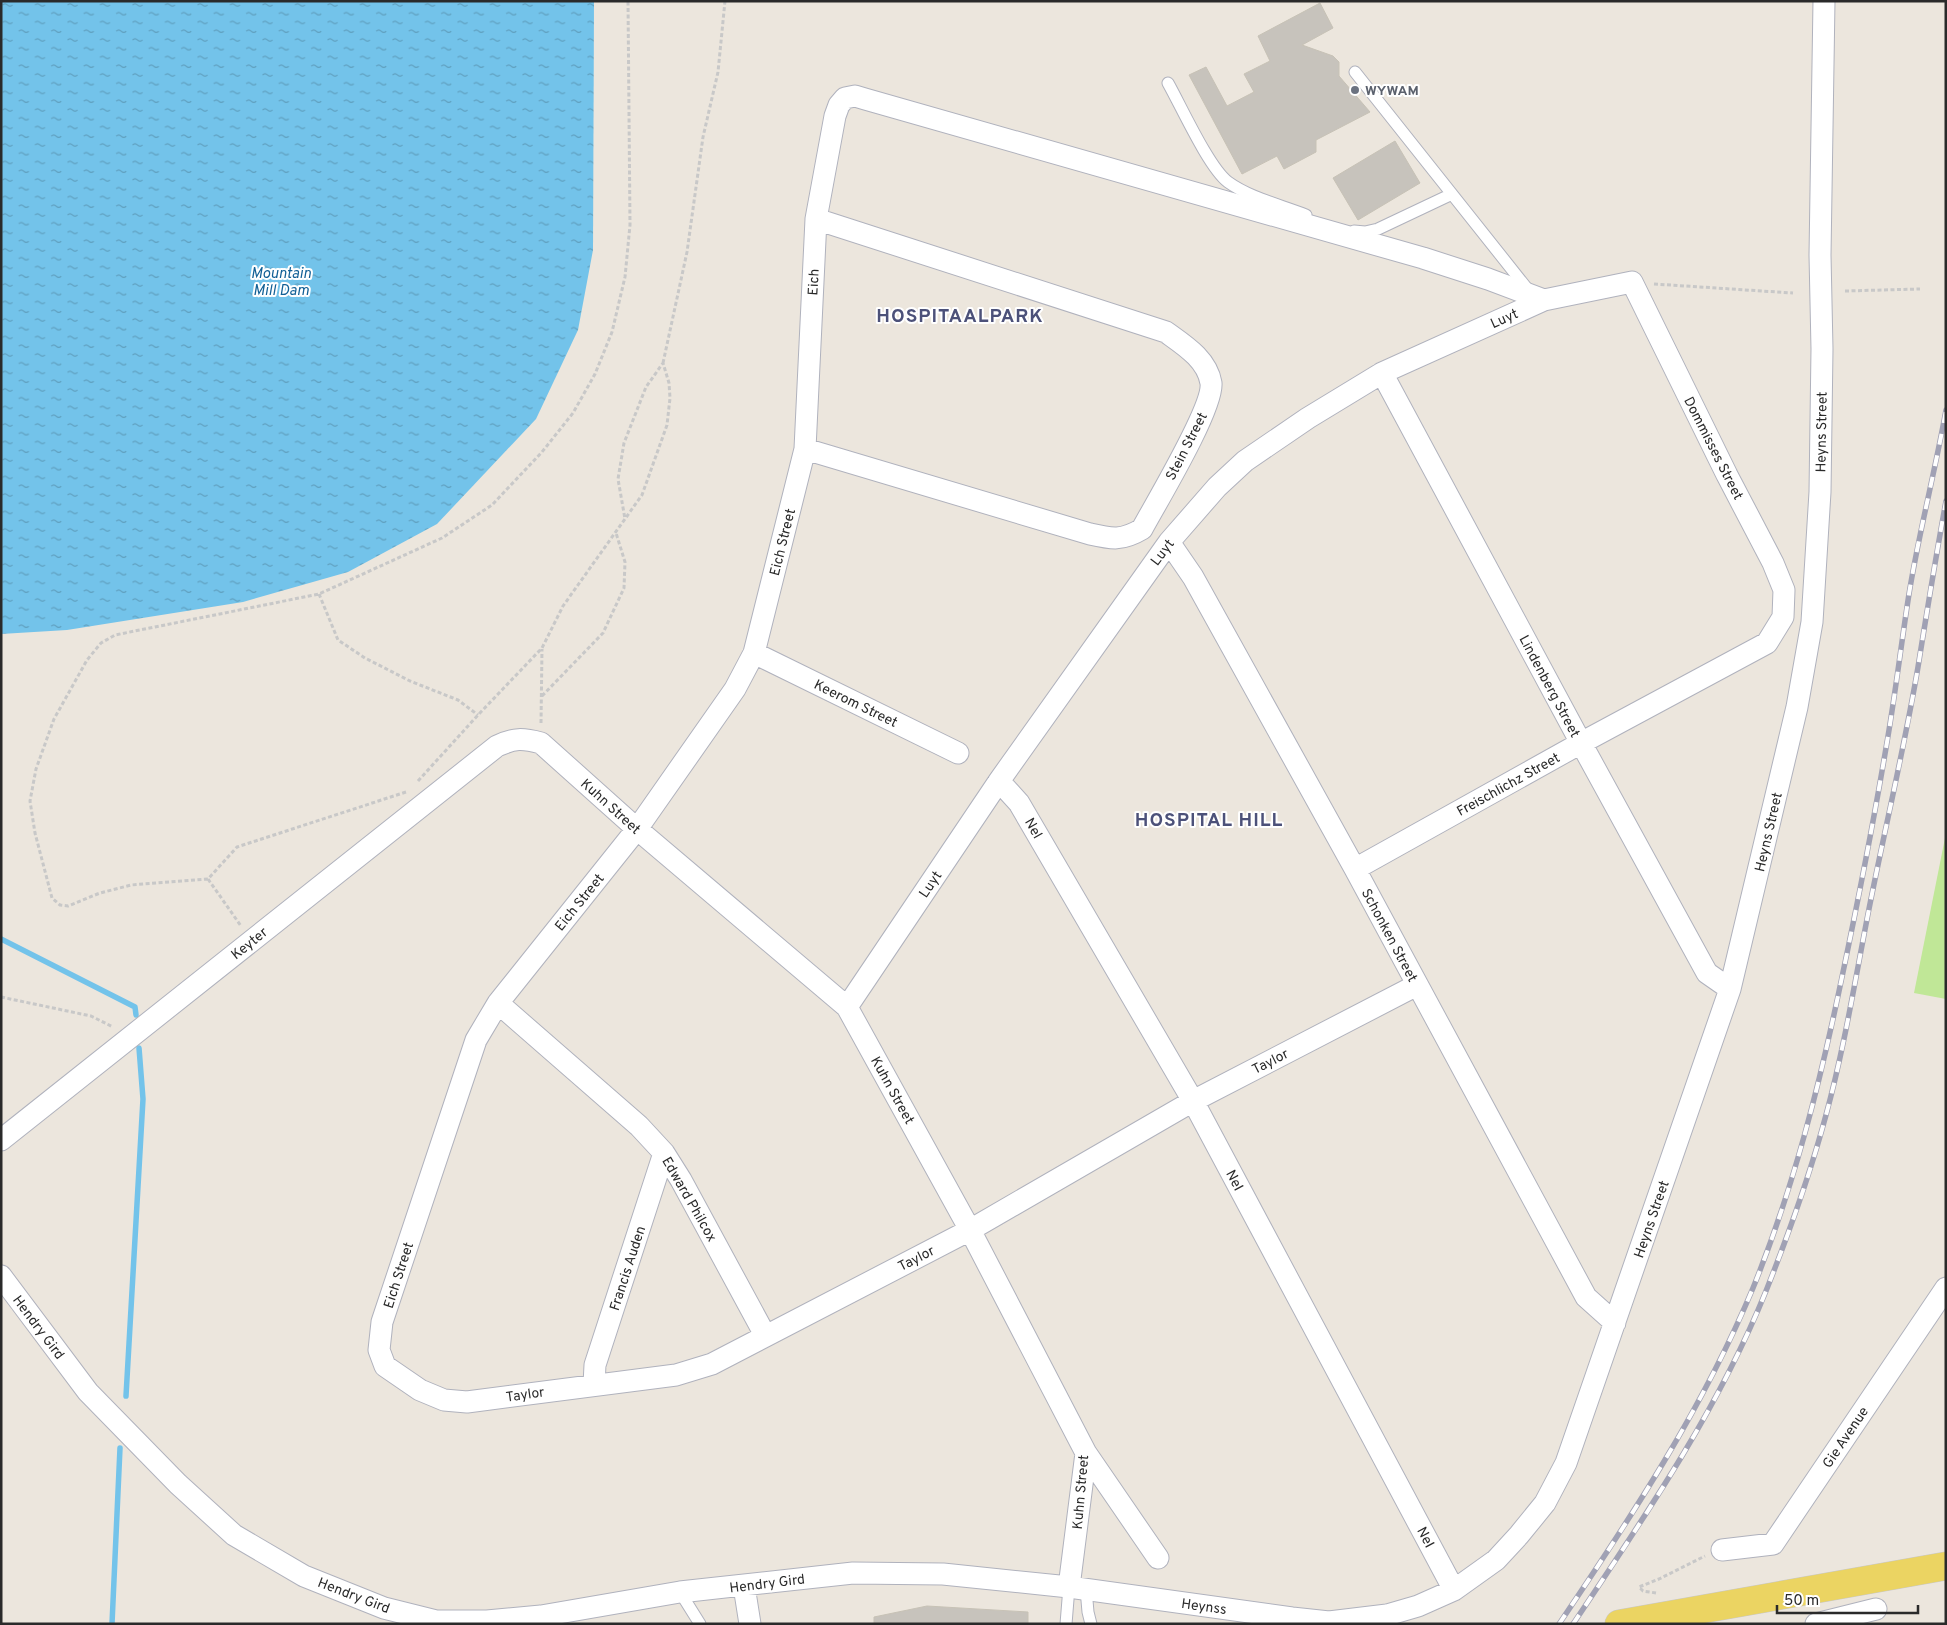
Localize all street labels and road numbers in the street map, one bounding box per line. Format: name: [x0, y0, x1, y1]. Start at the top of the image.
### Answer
street label: Eich: [805, 268, 824, 296]
street label: Luyt: [1488, 306, 1521, 333]
street label: Heyns Street: [1813, 391, 1832, 473]
street label: Dommisses Street: [1679, 394, 1746, 503]
street label: Stein Street: [1163, 410, 1212, 484]
street label: Eich Street: [767, 507, 800, 578]
street label: Luyt: [1148, 536, 1179, 569]
street label: Lindenberg Street: [1515, 633, 1583, 741]
street label: Keerom Street: [811, 677, 900, 732]
street label: Freischlichz Street: [1454, 750, 1563, 821]
street label: Kuhn Street: [576, 776, 643, 838]
street label: Heyns Street: [1752, 791, 1787, 874]
street label: Nel: [1020, 815, 1045, 842]
street label: Luyt: [916, 868, 946, 901]
street label: Eich Street: [552, 871, 608, 935]
street label: Schonken Street: [1357, 886, 1420, 985]
street label: Keyter: [228, 924, 272, 964]
street label: Taylor: [1250, 1046, 1292, 1079]
street label: Kuhn Street: [866, 1054, 917, 1128]
street label: Edward Philcox: [658, 1154, 720, 1245]
street label: Nel: [1221, 1167, 1246, 1194]
street label: Heyns Street: [1631, 1178, 1674, 1261]
street label: Francis Auden: [607, 1224, 650, 1313]
street label: Eich Street: [381, 1240, 418, 1311]
street label: Taylor: [896, 1243, 938, 1276]
street label: Hendry Gird: [8, 1292, 67, 1363]
street label: Taylor: [505, 1384, 546, 1407]
street label: Gie Avenue: [1820, 1404, 1873, 1472]
street label: Kuhn Street: [1070, 1454, 1093, 1530]
street label: Nel: [1412, 1524, 1437, 1551]
street label: Hendry Gird: [728, 1571, 806, 1598]
street label: Hendry Gird: [315, 1575, 392, 1618]
street label: Heynss: [1180, 1596, 1228, 1619]

